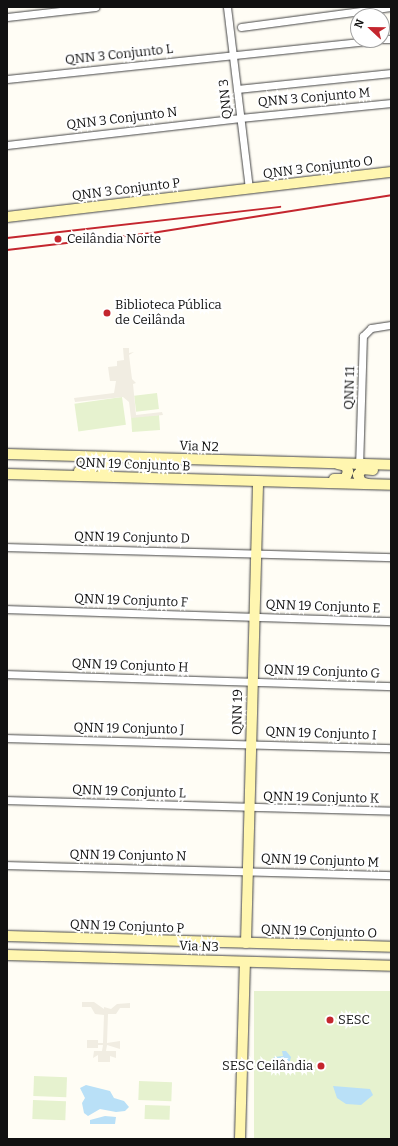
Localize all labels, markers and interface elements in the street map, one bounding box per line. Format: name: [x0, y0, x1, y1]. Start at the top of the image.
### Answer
north arrow: [350, 8, 390, 48]
text: N: [352, 17, 367, 30]
street label: QNN 3 Conjunto L: [64, 42, 174, 68]
street label: QNN 3: [216, 78, 236, 120]
street label: QNN 3 Conjunto M: [257, 85, 371, 111]
street label: QNN 3 Conjunto N: [66, 104, 178, 134]
street label: QNN 3 Conjunto O: [262, 154, 374, 182]
street label: QNN 3 Conjunto P: [71, 176, 181, 204]
place label: Ceilândia Norte: [67, 231, 161, 247]
marker: Ceilândia Norte: [52, 233, 64, 245]
place label: Biblioteca Pública de Ceilânda: [115, 298, 222, 329]
marker: Biblioteca Pública de Ceilânda: [102, 308, 112, 318]
street label: QNN 11: [341, 366, 359, 410]
street label: Via N2: [179, 439, 219, 455]
street label: QNN 19 Conjunto B: [75, 455, 191, 475]
street label: QNN 19 Conjunto D: [74, 529, 190, 547]
street label: QNN 19 Conjunto F: [74, 591, 188, 611]
street label: QNN 19 Conjunto E: [265, 597, 381, 617]
street label: QNN 19 Conjunto H: [71, 656, 189, 676]
street label: QNN 19 Conjunto G: [264, 662, 380, 682]
street label: QNN 19: [230, 689, 246, 735]
street label: QNN 19 Conjunto J: [73, 720, 185, 738]
street label: QNN 19 Conjunto I: [265, 724, 377, 744]
street label: QNN 19 Conjunto L: [72, 782, 186, 802]
street label: QNN 19 Conjunto K: [263, 789, 379, 807]
street label: QNN 19 Conjunto N: [69, 847, 187, 865]
street label: QNN 19 Conjunto M: [261, 851, 379, 871]
street label: QNN 19 Conjunto P: [70, 917, 184, 937]
street label: QNN 19 Conjunto O: [261, 922, 377, 942]
street label: Via N3: [179, 939, 219, 955]
place label: SESC: [338, 1012, 370, 1028]
marker: SESC: [325, 1015, 335, 1025]
place label: SESC Ceilândia: [222, 1058, 313, 1074]
marker: SESC Ceilândia: [316, 1061, 326, 1071]

